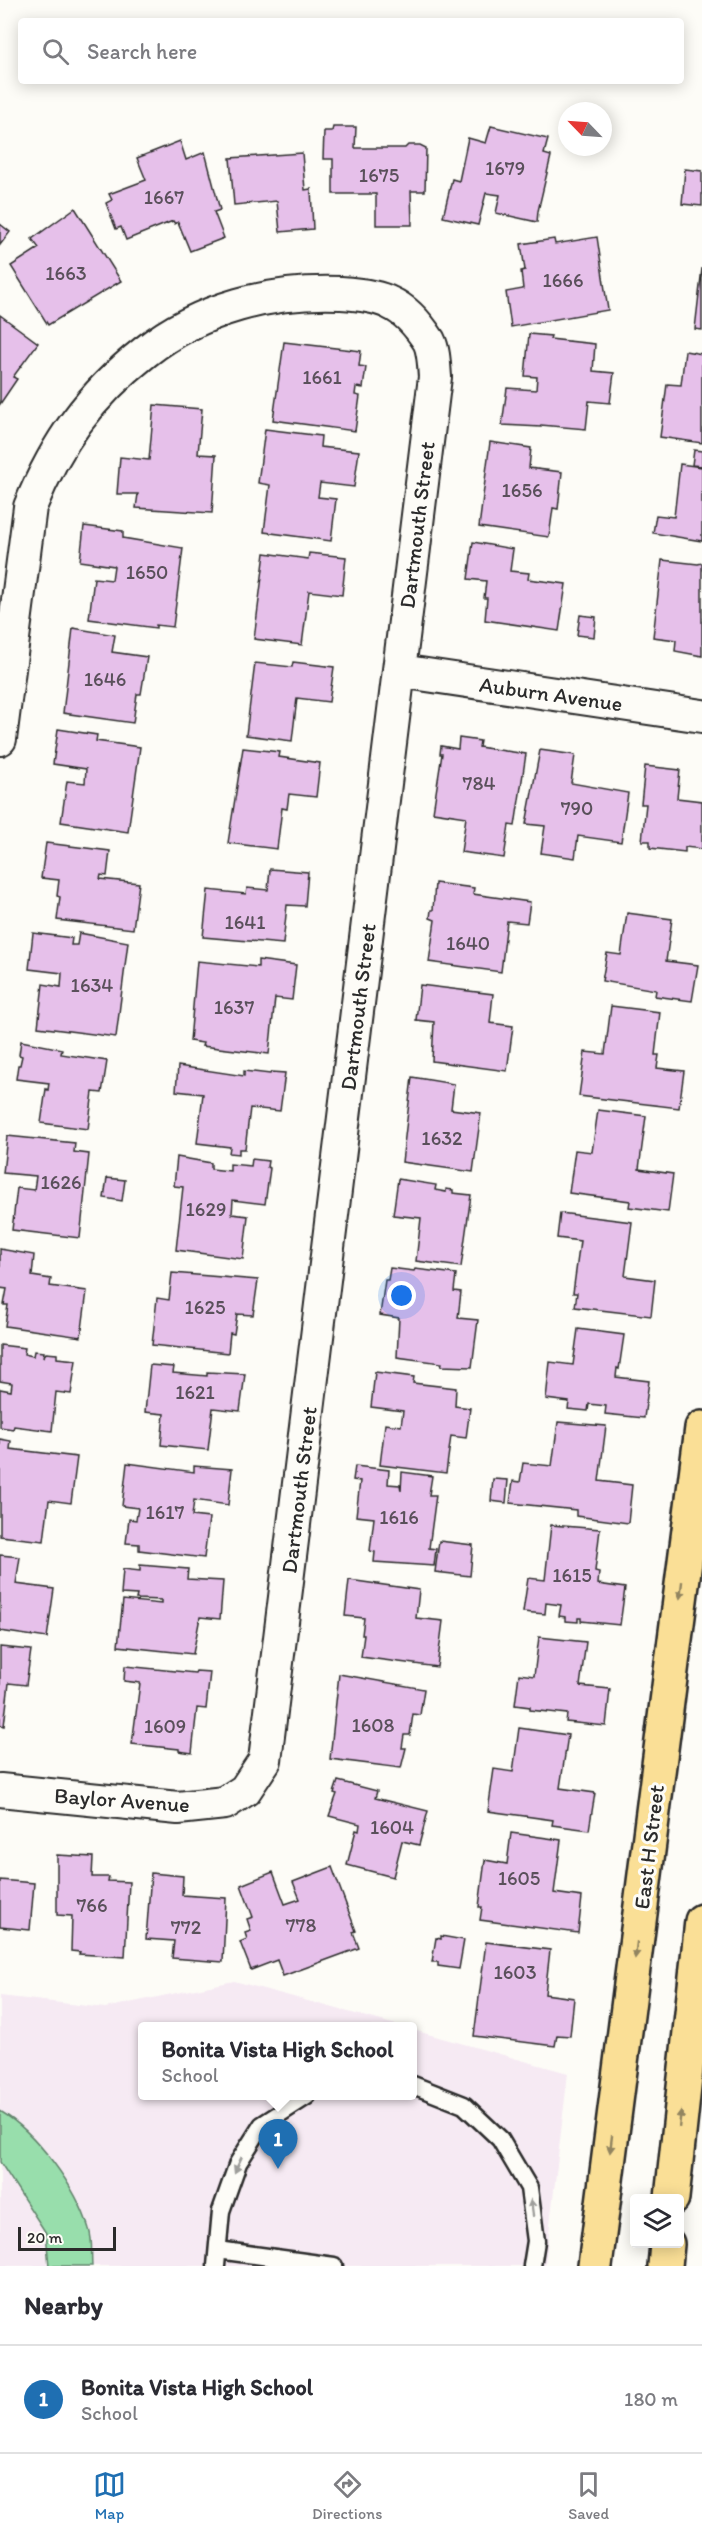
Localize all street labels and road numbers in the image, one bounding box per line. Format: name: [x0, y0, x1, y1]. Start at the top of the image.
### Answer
street label: Dartmouth Street: [393, 440, 441, 610]
street label: Auburn Avenue: [478, 671, 624, 717]
street label: Dartmouth Street: [334, 922, 382, 1092]
street label: Dartmouth Street: [275, 1405, 323, 1575]
street label: Baylor Avenue: [53, 1782, 191, 1818]
street label: East H Street: [628, 1783, 670, 1911]

